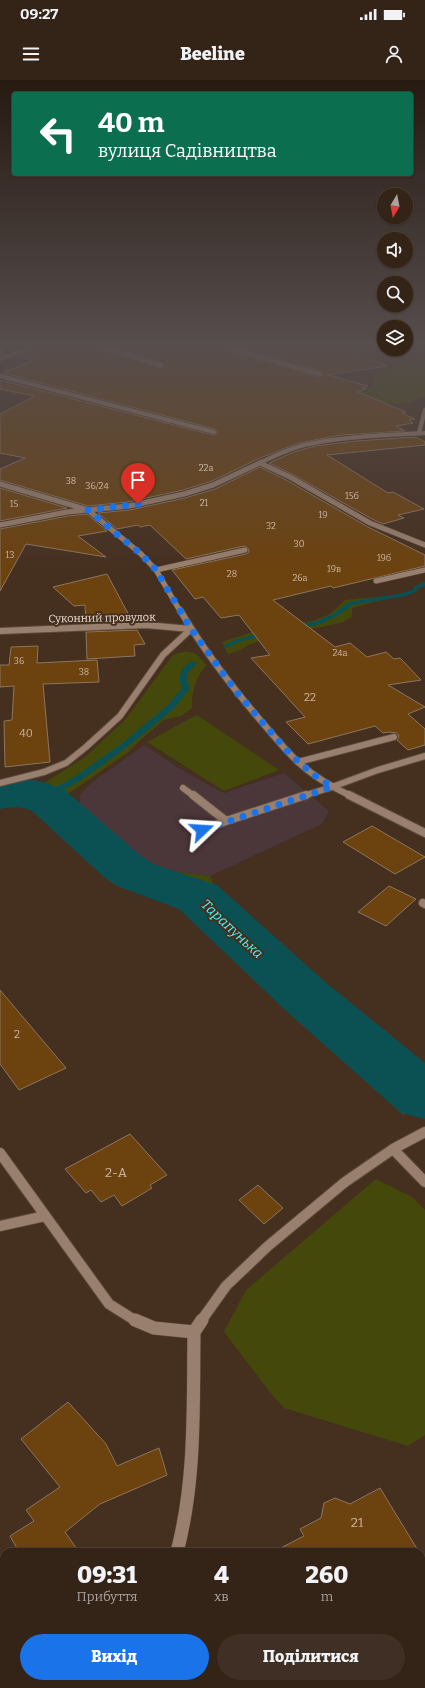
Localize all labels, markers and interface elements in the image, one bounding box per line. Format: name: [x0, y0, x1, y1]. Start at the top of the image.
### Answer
text: 09:27: [20, 5, 58, 23]
icon: menu: [20, 43, 42, 65]
text: Beeline: [180, 43, 245, 65]
icon: person: [383, 43, 405, 65]
text: 40 m: [98, 106, 165, 139]
icon: left: [32, 108, 84, 160]
text: вулиця Садівництва: [98, 140, 277, 162]
north arrow: [377, 188, 413, 224]
map controls: [377, 188, 413, 356]
button: sound: [377, 232, 413, 268]
button: search: [377, 276, 413, 312]
button: layers: [377, 320, 413, 356]
pin: [121, 463, 155, 504]
house number: 22а: [199, 463, 213, 473]
icon: arrive: [127, 469, 149, 491]
house number: 38: [66, 476, 76, 486]
house number: 36/24: [85, 481, 109, 491]
house number: 15б: [345, 491, 359, 501]
house number: 21: [200, 498, 209, 508]
house number: 15: [10, 499, 18, 509]
house number: 19: [319, 510, 327, 520]
house number: 32: [266, 521, 276, 531]
house number: 30: [294, 539, 305, 549]
house number: 13: [6, 550, 14, 560]
house number: 19б: [377, 553, 391, 563]
house number: 19в: [327, 564, 341, 574]
house number: 28: [227, 569, 237, 579]
house number: 26а: [292, 573, 308, 583]
street label: Суконний провулок: [48, 611, 156, 625]
house number: 24а: [332, 648, 348, 658]
house number: 36: [14, 656, 24, 666]
house number: 38: [79, 667, 89, 677]
house number: 22: [304, 691, 316, 704]
house number: 40: [19, 727, 33, 740]
position arrow: [181, 809, 223, 851]
water label: Тарапунька: [197, 896, 267, 962]
house number: 2: [14, 1028, 20, 1041]
house number: 2-А: [105, 1165, 128, 1180]
house number: 21: [351, 1515, 364, 1530]
text: 09:31: [77, 1561, 137, 1589]
text: 4: [214, 1561, 229, 1589]
text: 260: [305, 1561, 348, 1589]
text: Прибуття: [77, 1589, 137, 1604]
text: хв: [214, 1589, 229, 1604]
text: m: [321, 1589, 333, 1604]
button: Вихід: [20, 1634, 209, 1680]
button: Поділитися: [217, 1634, 405, 1680]

